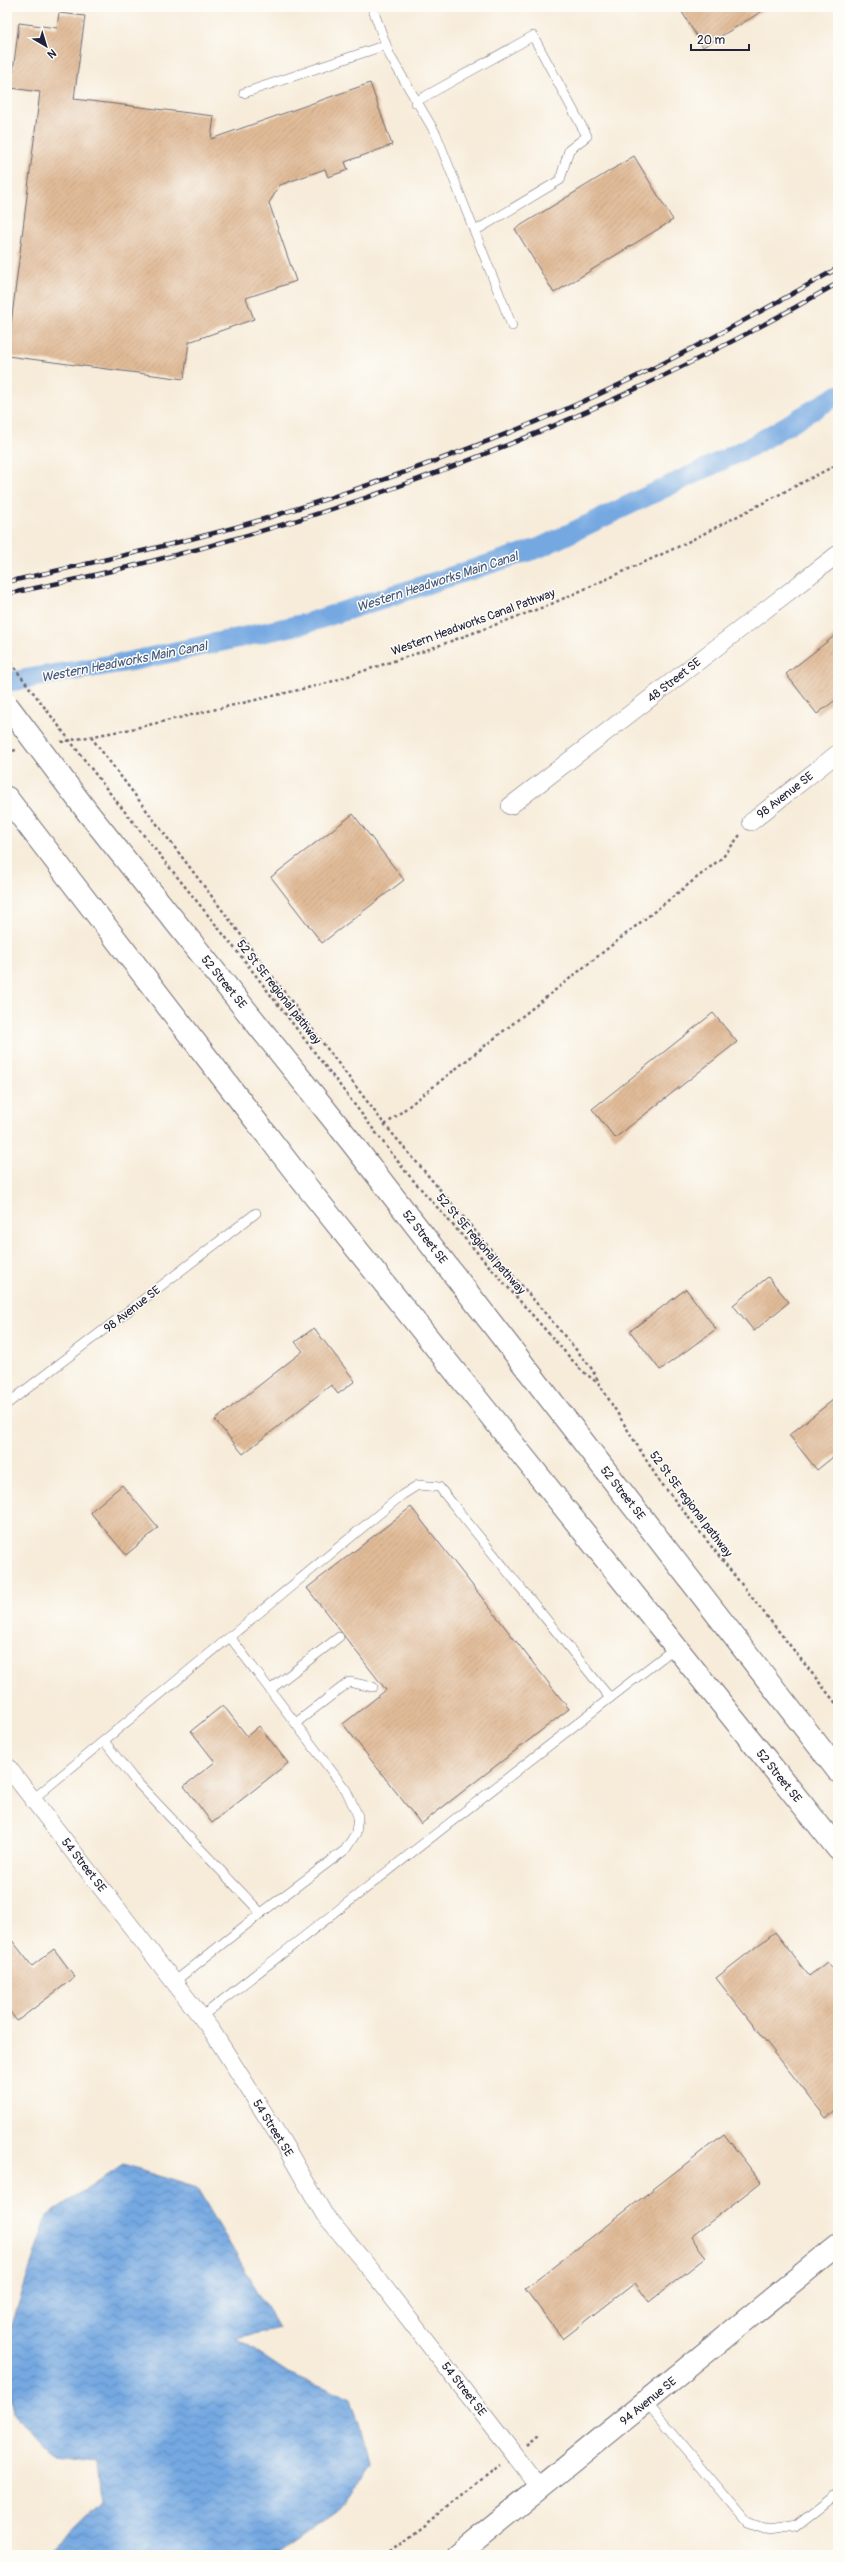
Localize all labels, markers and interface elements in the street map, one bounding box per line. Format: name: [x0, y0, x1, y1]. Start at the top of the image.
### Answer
north arrow: [26, 26, 66, 66]
scale bar: [691, 26, 749, 52]
text: 20 m: [697, 33, 726, 48]
text: N: [44, 46, 59, 61]
water label: Western Headworks Main Canal: [355, 548, 522, 616]
street label: Western Headworks Canal Pathway: [389, 586, 557, 659]
water label: Western Headworks Main Canal: [40, 638, 210, 686]
street label: 48 Street SE: [644, 655, 704, 706]
street label: 98 Avenue SE: [754, 769, 817, 822]
street label: 52 St SE regional pathway: [233, 937, 324, 1048]
street label: 52 Street SE: [198, 953, 250, 1012]
street label: 52 St SE regional pathway: [433, 1191, 528, 1298]
street label: 52 Street SE: [399, 1207, 450, 1267]
street label: 98 Avenue SE: [101, 1283, 164, 1336]
street label: 52 St SE regional pathway: [646, 1448, 735, 1560]
street label: 52 Street SE: [597, 1463, 648, 1523]
street label: 52 Street SE: [753, 1747, 805, 1806]
street label: 54 Street SE: [58, 1835, 109, 1895]
street label: 54 Street SE: [249, 2097, 296, 2160]
street label: 54 Street SE: [438, 2359, 489, 2419]
street label: 94 Avenue SE: [617, 2374, 680, 2429]

